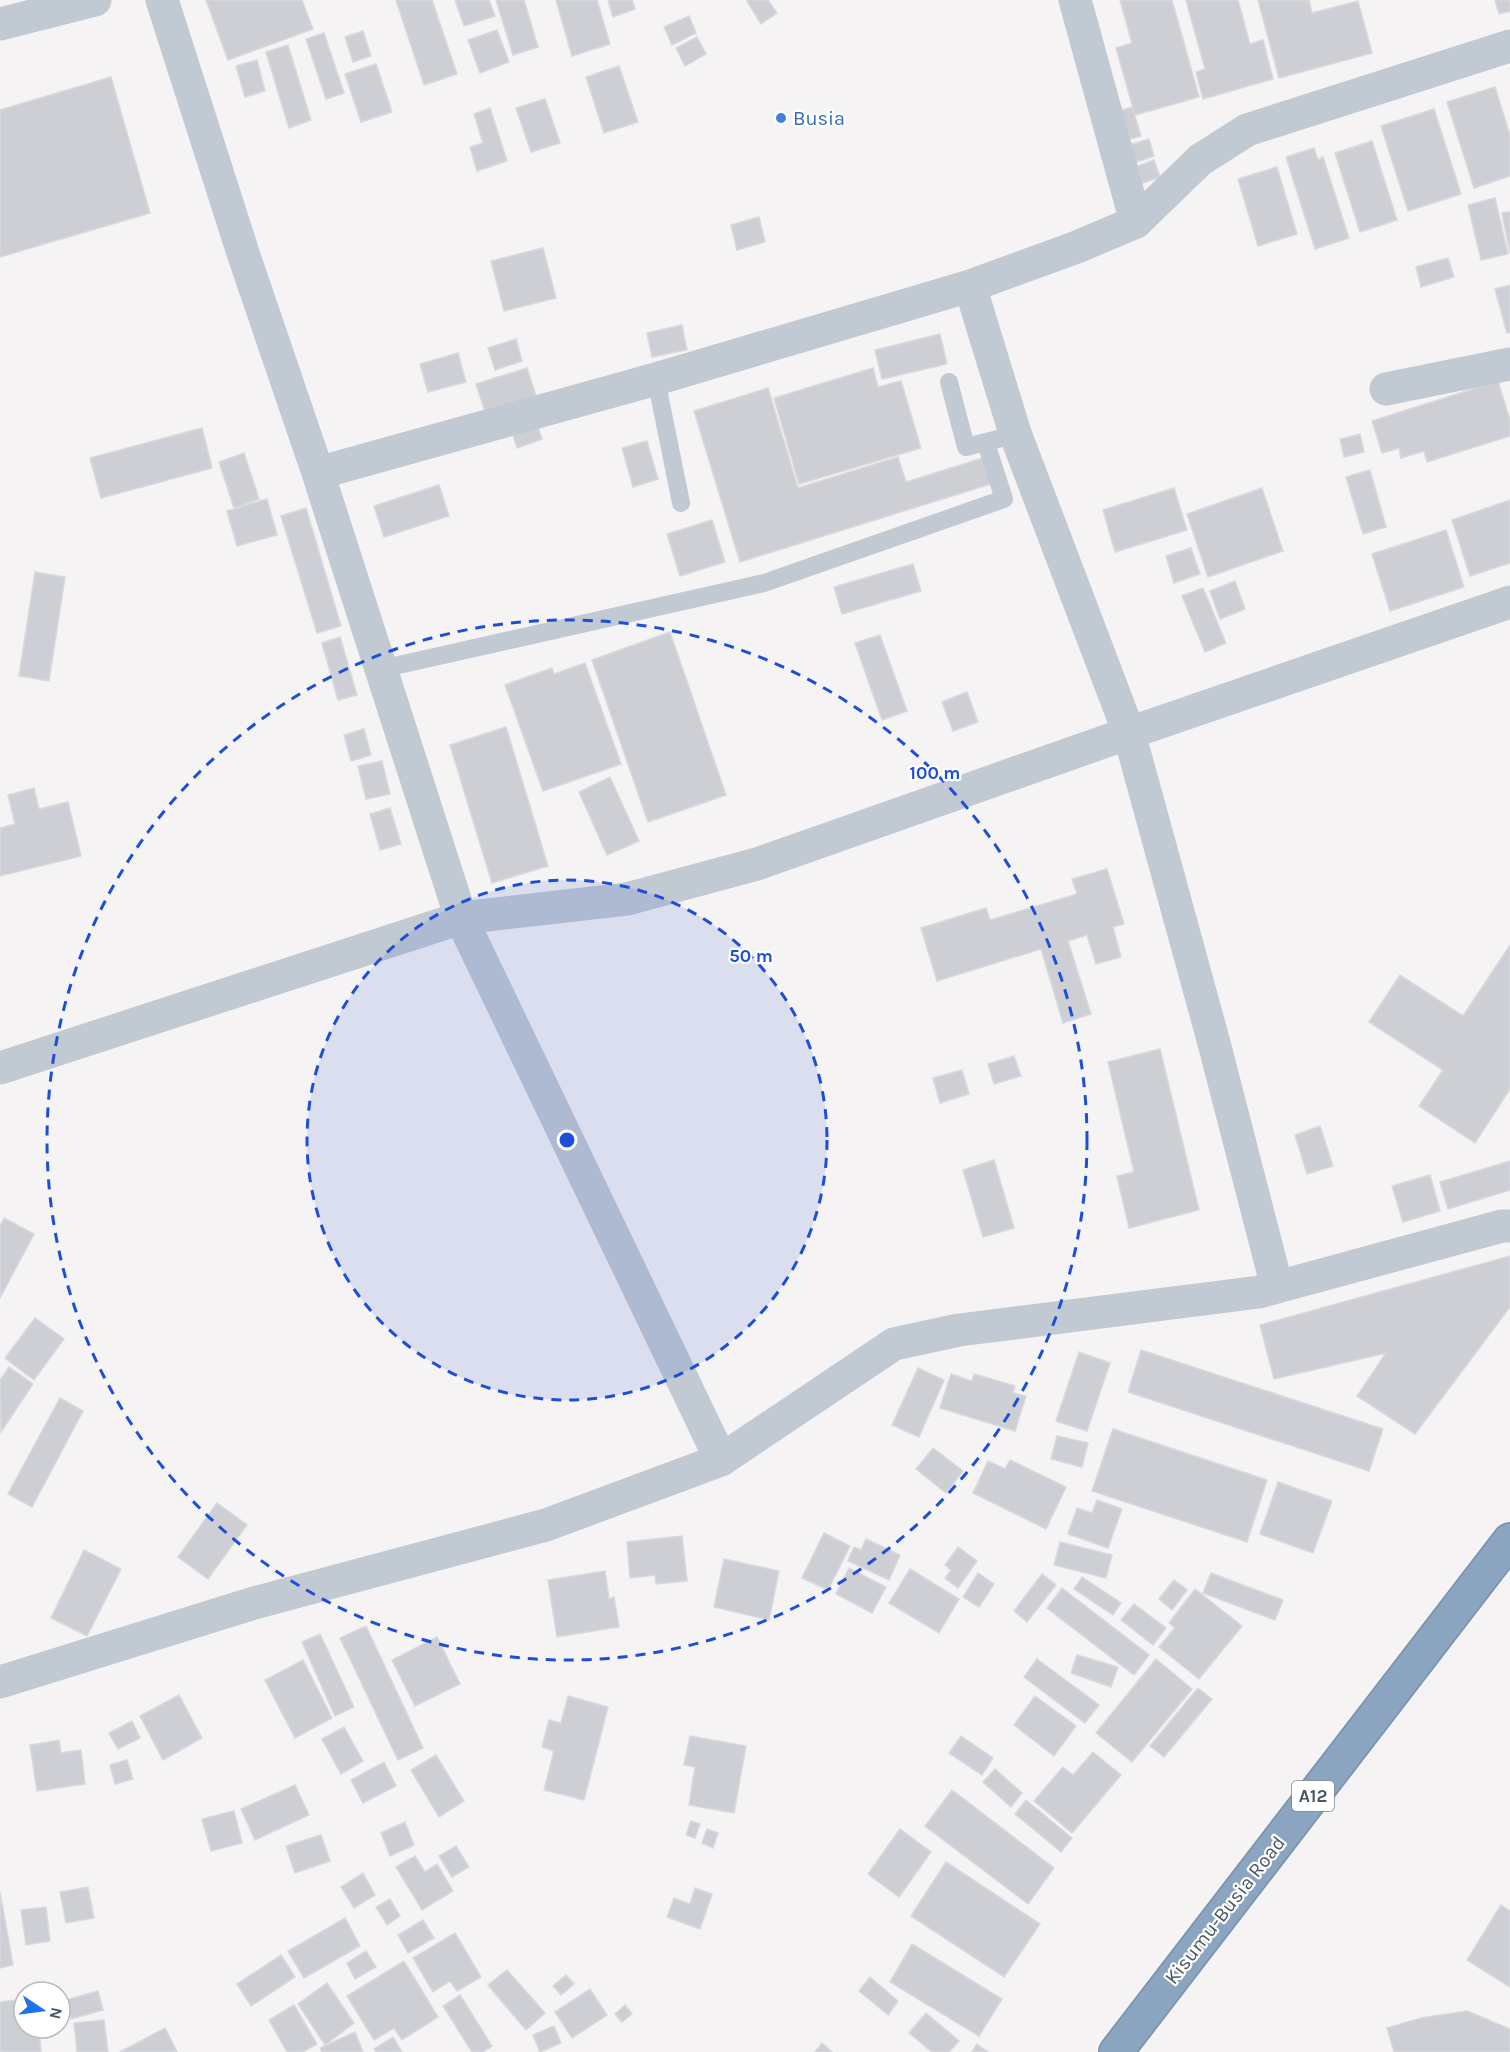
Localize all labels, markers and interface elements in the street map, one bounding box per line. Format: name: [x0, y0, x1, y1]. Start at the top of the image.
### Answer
place label: Busia: [793, 107, 845, 130]
marker: Busia: [774, 111, 788, 125]
text: 100 m: [910, 762, 960, 784]
text: 50 m: [729, 945, 773, 967]
centre of rings: [557, 1130, 577, 1150]
road number: A12: [1292, 1781, 1334, 1811]
street label: Kisumu-Busia Road: [1160, 1831, 1290, 1989]
north arrow: [12, 1980, 72, 2040]
text: N: [46, 2006, 67, 2021]

